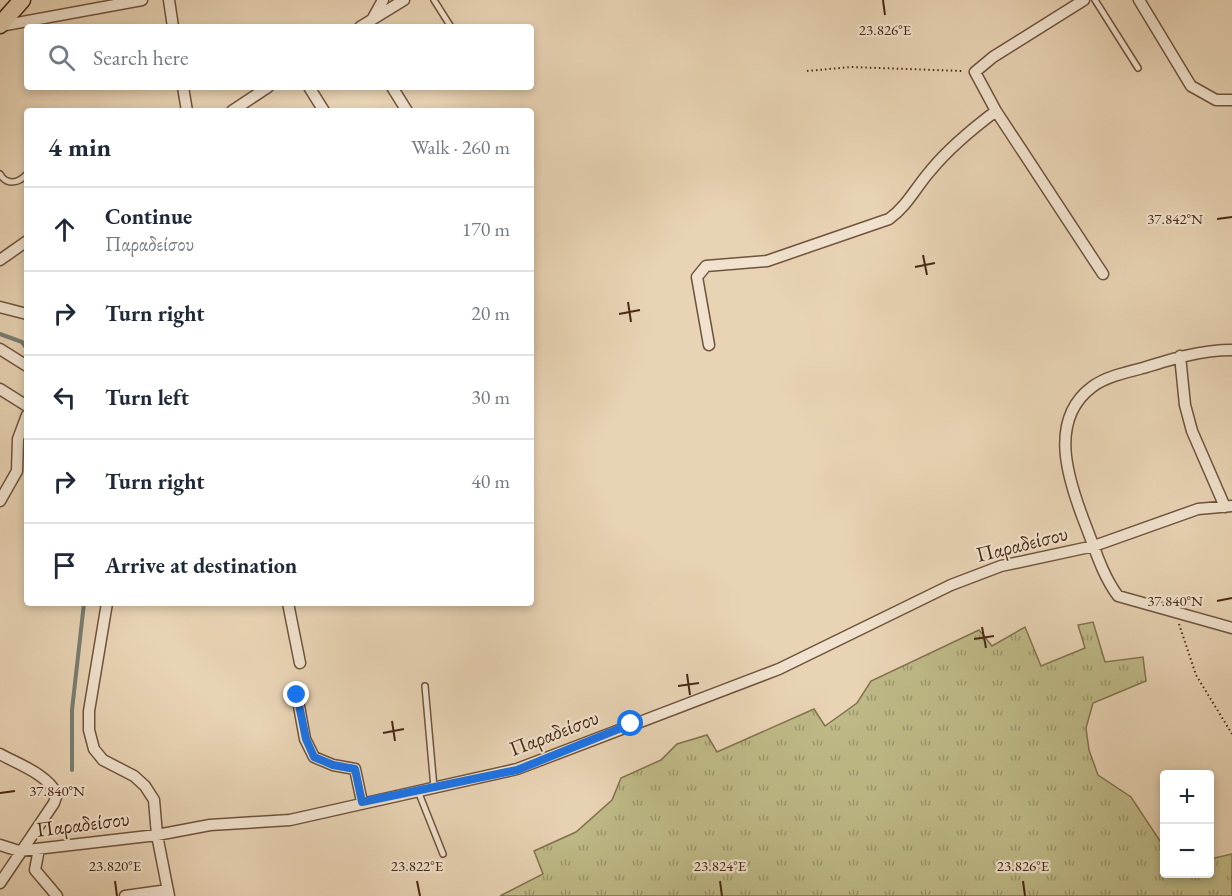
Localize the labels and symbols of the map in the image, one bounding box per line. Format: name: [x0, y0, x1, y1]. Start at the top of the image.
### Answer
text: 23.826°E: [859, 20, 912, 39]
text: 37.842°N: [1147, 209, 1203, 228]
street label: Παραδείσου: [973, 519, 1071, 568]
text: 37.840°N: [1147, 591, 1203, 610]
route end: [283, 681, 309, 707]
street label: Παραδείσου: [505, 703, 602, 762]
route start: [617, 710, 643, 736]
text: 37.840°N: [29, 781, 85, 800]
street label: Παραδείσου: [35, 804, 131, 843]
text: 23.820°E: [89, 856, 142, 875]
text: 23.822°E: [391, 856, 444, 875]
text: 23.824°E: [694, 856, 747, 875]
text: 23.826°E: [997, 856, 1050, 875]

